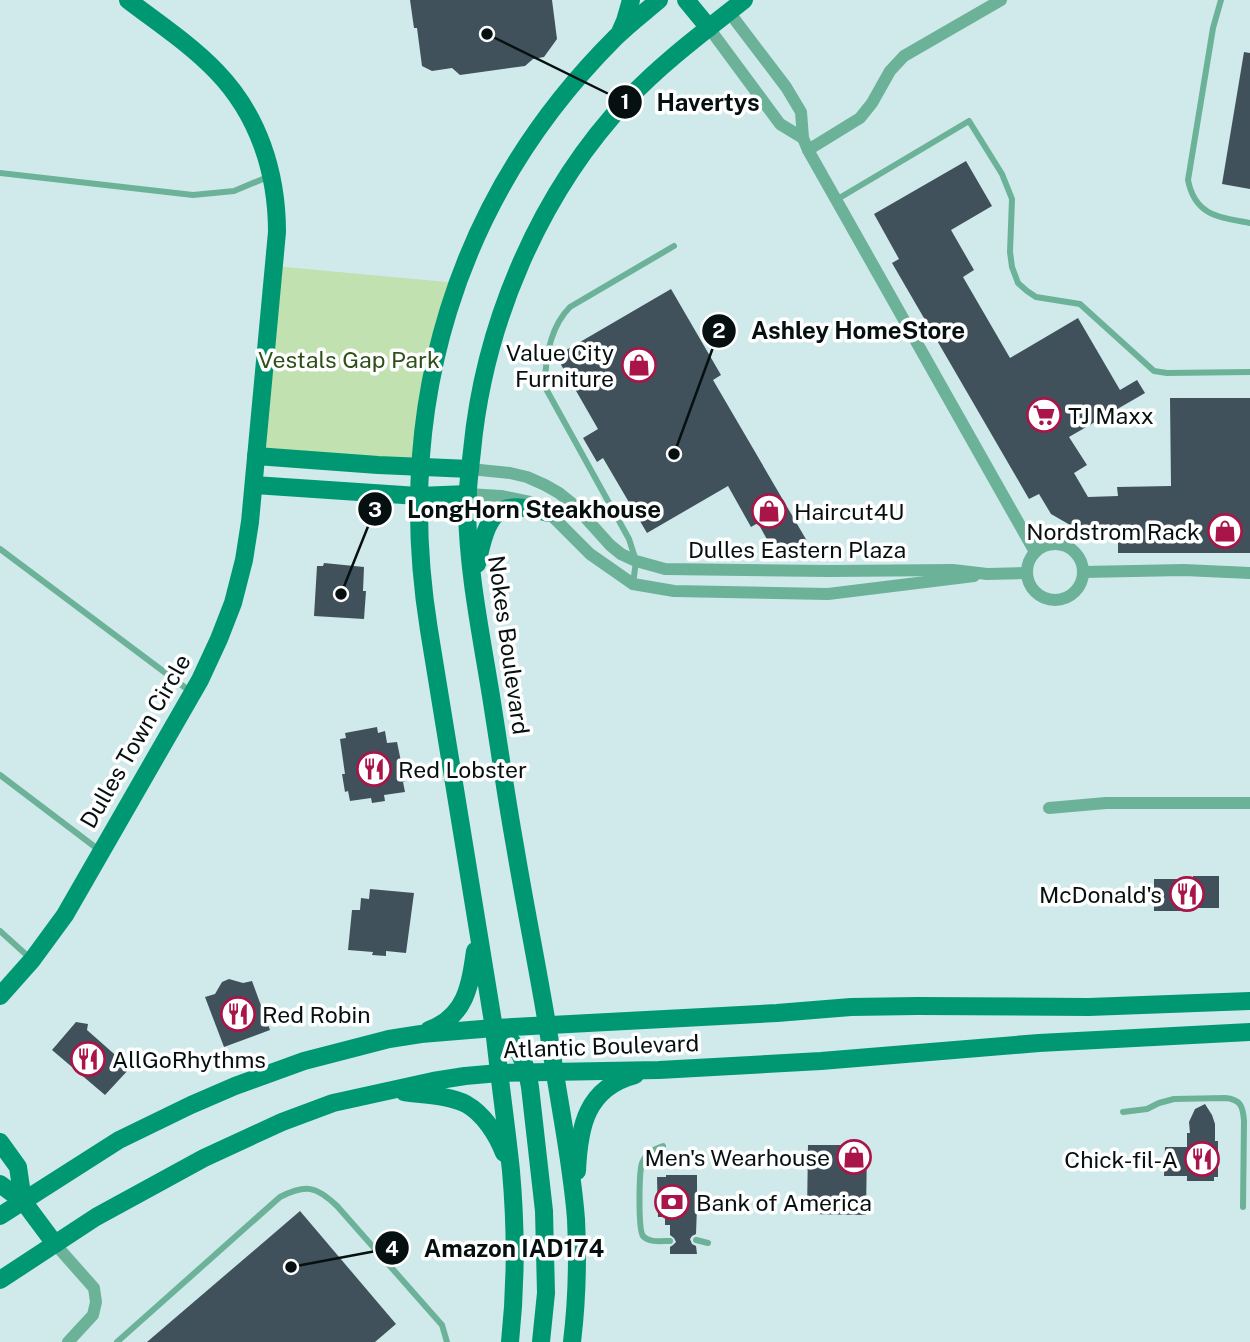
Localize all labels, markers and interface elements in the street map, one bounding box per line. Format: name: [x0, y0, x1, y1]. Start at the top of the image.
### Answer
callout: Havertys: [607, 80, 773, 125]
text: Havertys: [656, 88, 760, 116]
text: 1: [621, 89, 630, 114]
callout: Ashley HomeStore: [702, 309, 979, 354]
text: Ashley HomeStore: [751, 316, 965, 344]
text: 2: [712, 318, 726, 343]
place label: Value City Furniture: [506, 339, 614, 392]
park label: Vestals Gap Park: [258, 346, 440, 373]
shop icon: Value City Furniture: [620, 346, 658, 384]
supermarket icon: TJ Maxx: [1025, 396, 1063, 434]
place label: TJ Maxx: [1068, 402, 1154, 429]
callout: LongHorn Steakhouse: [358, 487, 675, 532]
shop icon: Haircut4U: [750, 492, 788, 530]
text: LongHorn Steakhouse: [407, 495, 661, 523]
text: 3: [368, 497, 382, 522]
place label: Haircut4U: [794, 498, 904, 525]
shop icon: Nordstrom Rack: [1206, 512, 1244, 550]
place label: Nordstrom Rack: [1026, 518, 1200, 545]
street label: Dulles Eastern Plaza: [688, 536, 906, 563]
street label: Nokes Boulevard: [483, 554, 535, 736]
street label: Dulles Town Circle: [74, 649, 196, 833]
restaurant icon: Red Lobster: [355, 750, 393, 788]
place label: Red Lobster: [398, 756, 527, 783]
restaurant icon: McDonald's: [1168, 875, 1206, 913]
place label: McDonald's: [1039, 881, 1162, 908]
restaurant icon: Red Robin: [219, 995, 257, 1033]
place label: Red Robin: [262, 1001, 371, 1028]
street label: Atlantic Boulevard: [502, 1029, 700, 1063]
restaurant icon: AllGoRhythms: [69, 1040, 107, 1078]
place label: AllGoRhythms: [112, 1046, 266, 1073]
shop icon: Men's Wearhouse: [835, 1138, 873, 1176]
restaurant icon: Chick-fil-A: [1183, 1140, 1221, 1178]
place label: Men's Wearhouse: [644, 1144, 830, 1171]
place label: Chick-fil-A: [1064, 1146, 1178, 1173]
bank icon: Bank of America: [653, 1183, 691, 1221]
place label: Bank of America: [696, 1189, 872, 1216]
callout: Amazon IAD174: [374, 1226, 618, 1271]
text: Amazon IAD174: [424, 1234, 604, 1262]
text: 4: [385, 1236, 399, 1261]

